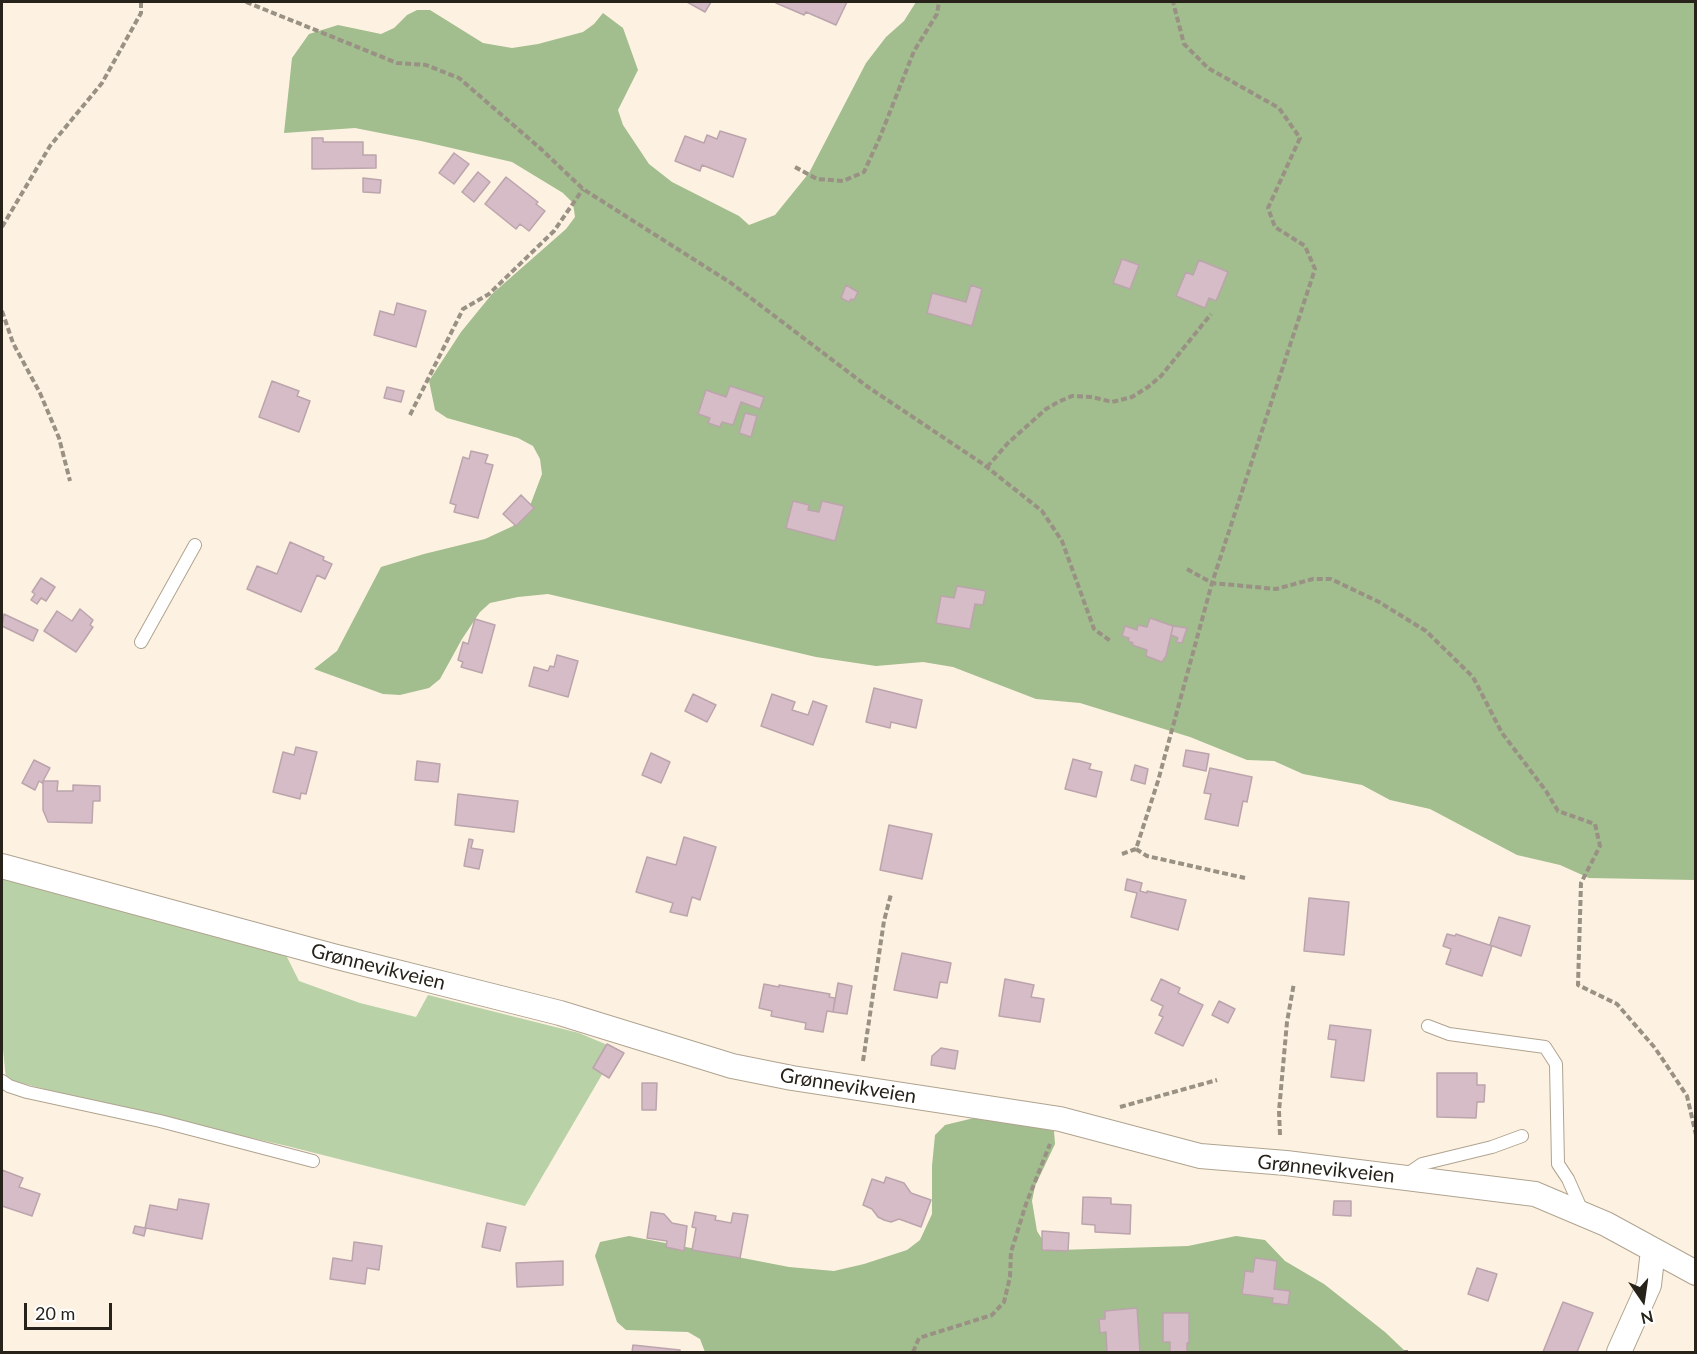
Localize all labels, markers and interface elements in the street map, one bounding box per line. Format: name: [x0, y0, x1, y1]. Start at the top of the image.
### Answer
street label: Grønnevikveien: [308, 939, 448, 995]
street label: Grønnevikveien: [778, 1063, 918, 1109]
street label: Grønnevikveien: [1256, 1150, 1396, 1188]
north arrow: [1613, 1270, 1673, 1330]
scale bar: [27, 1291, 116, 1329]
text: 20 m: [35, 1302, 75, 1324]
text: N: [1639, 1307, 1655, 1329]

